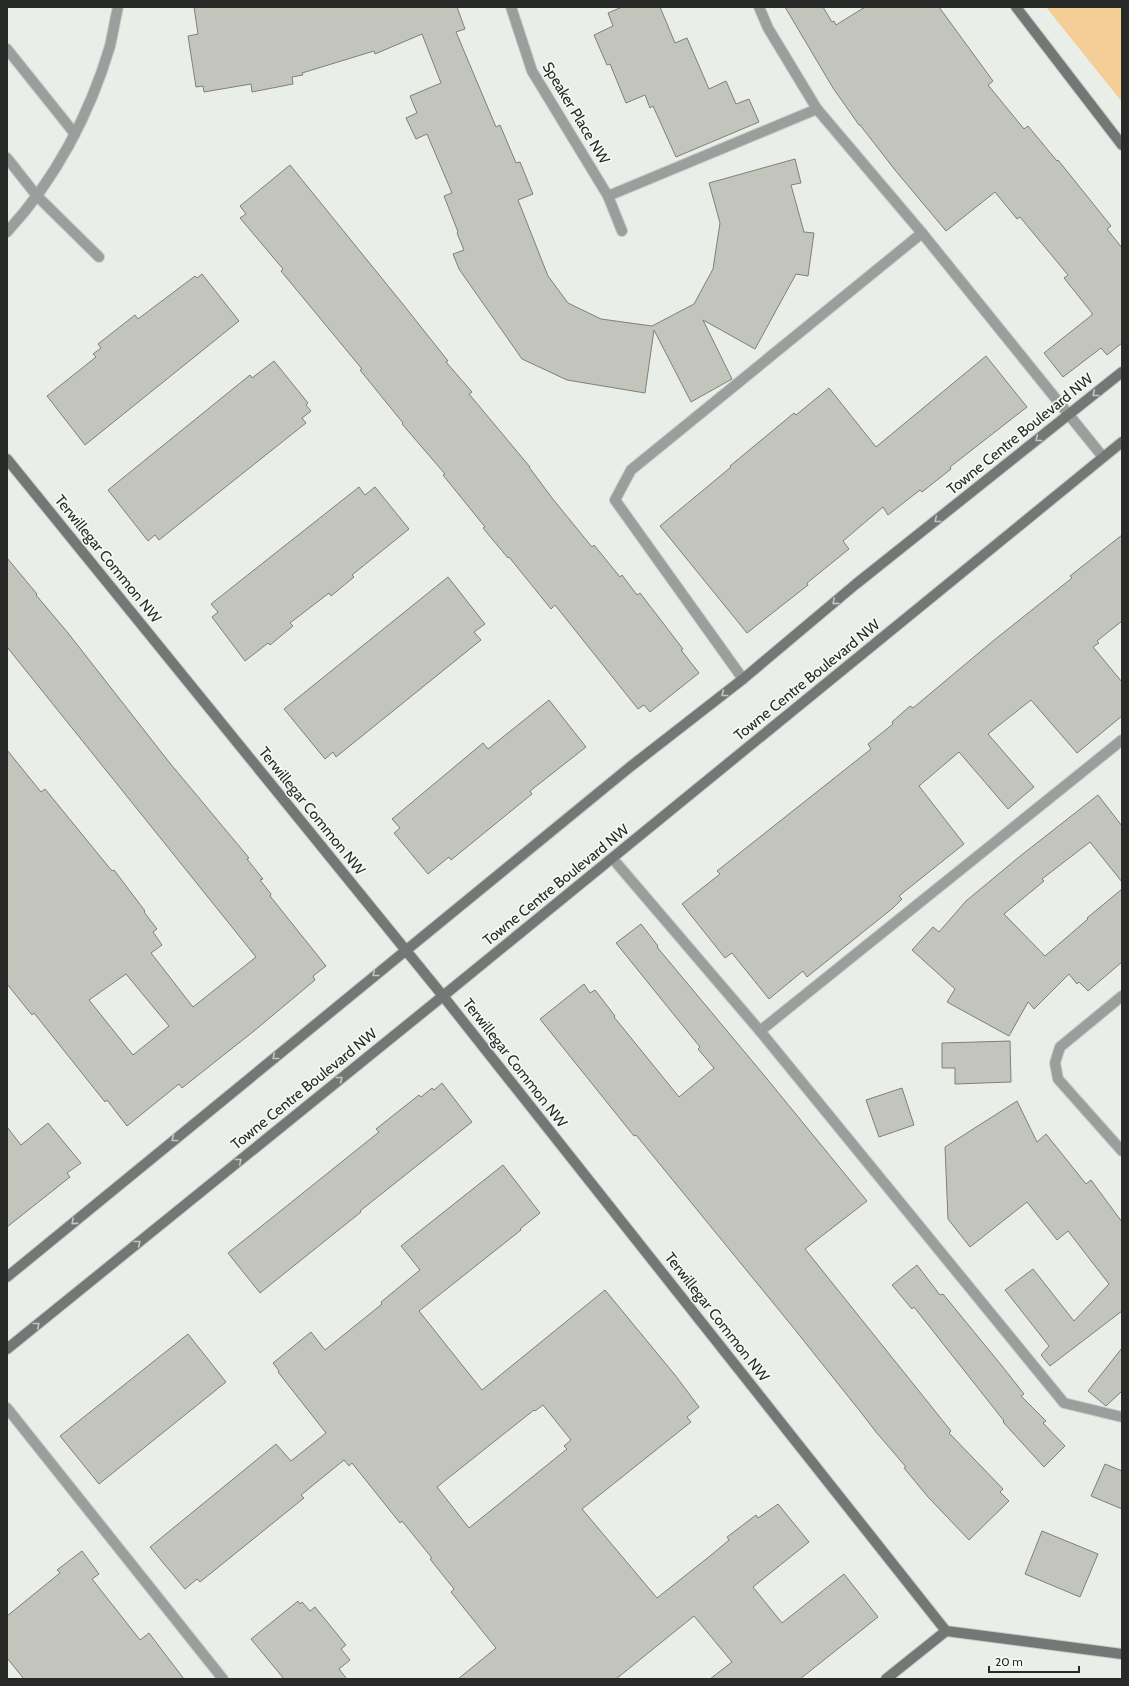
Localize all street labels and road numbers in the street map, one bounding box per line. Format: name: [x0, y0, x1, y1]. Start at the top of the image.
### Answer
street label: Speaker Place NW: [538, 59, 614, 168]
street label: Towne Centre Boulevard NW: [943, 369, 1097, 498]
street label: Terwillegar Common NW: [51, 492, 166, 627]
street label: Towne Centre Boulevard NW: [730, 615, 884, 744]
street label: Terwillegar Common NW: [255, 744, 370, 879]
street label: Towne Centre Boulevard NW: [479, 820, 633, 949]
street label: Terwillegar Common NW: [459, 995, 572, 1132]
street label: Towne Centre Boulevard NW: [227, 1024, 381, 1153]
street label: Terwillegar Common NW: [661, 1249, 774, 1386]

